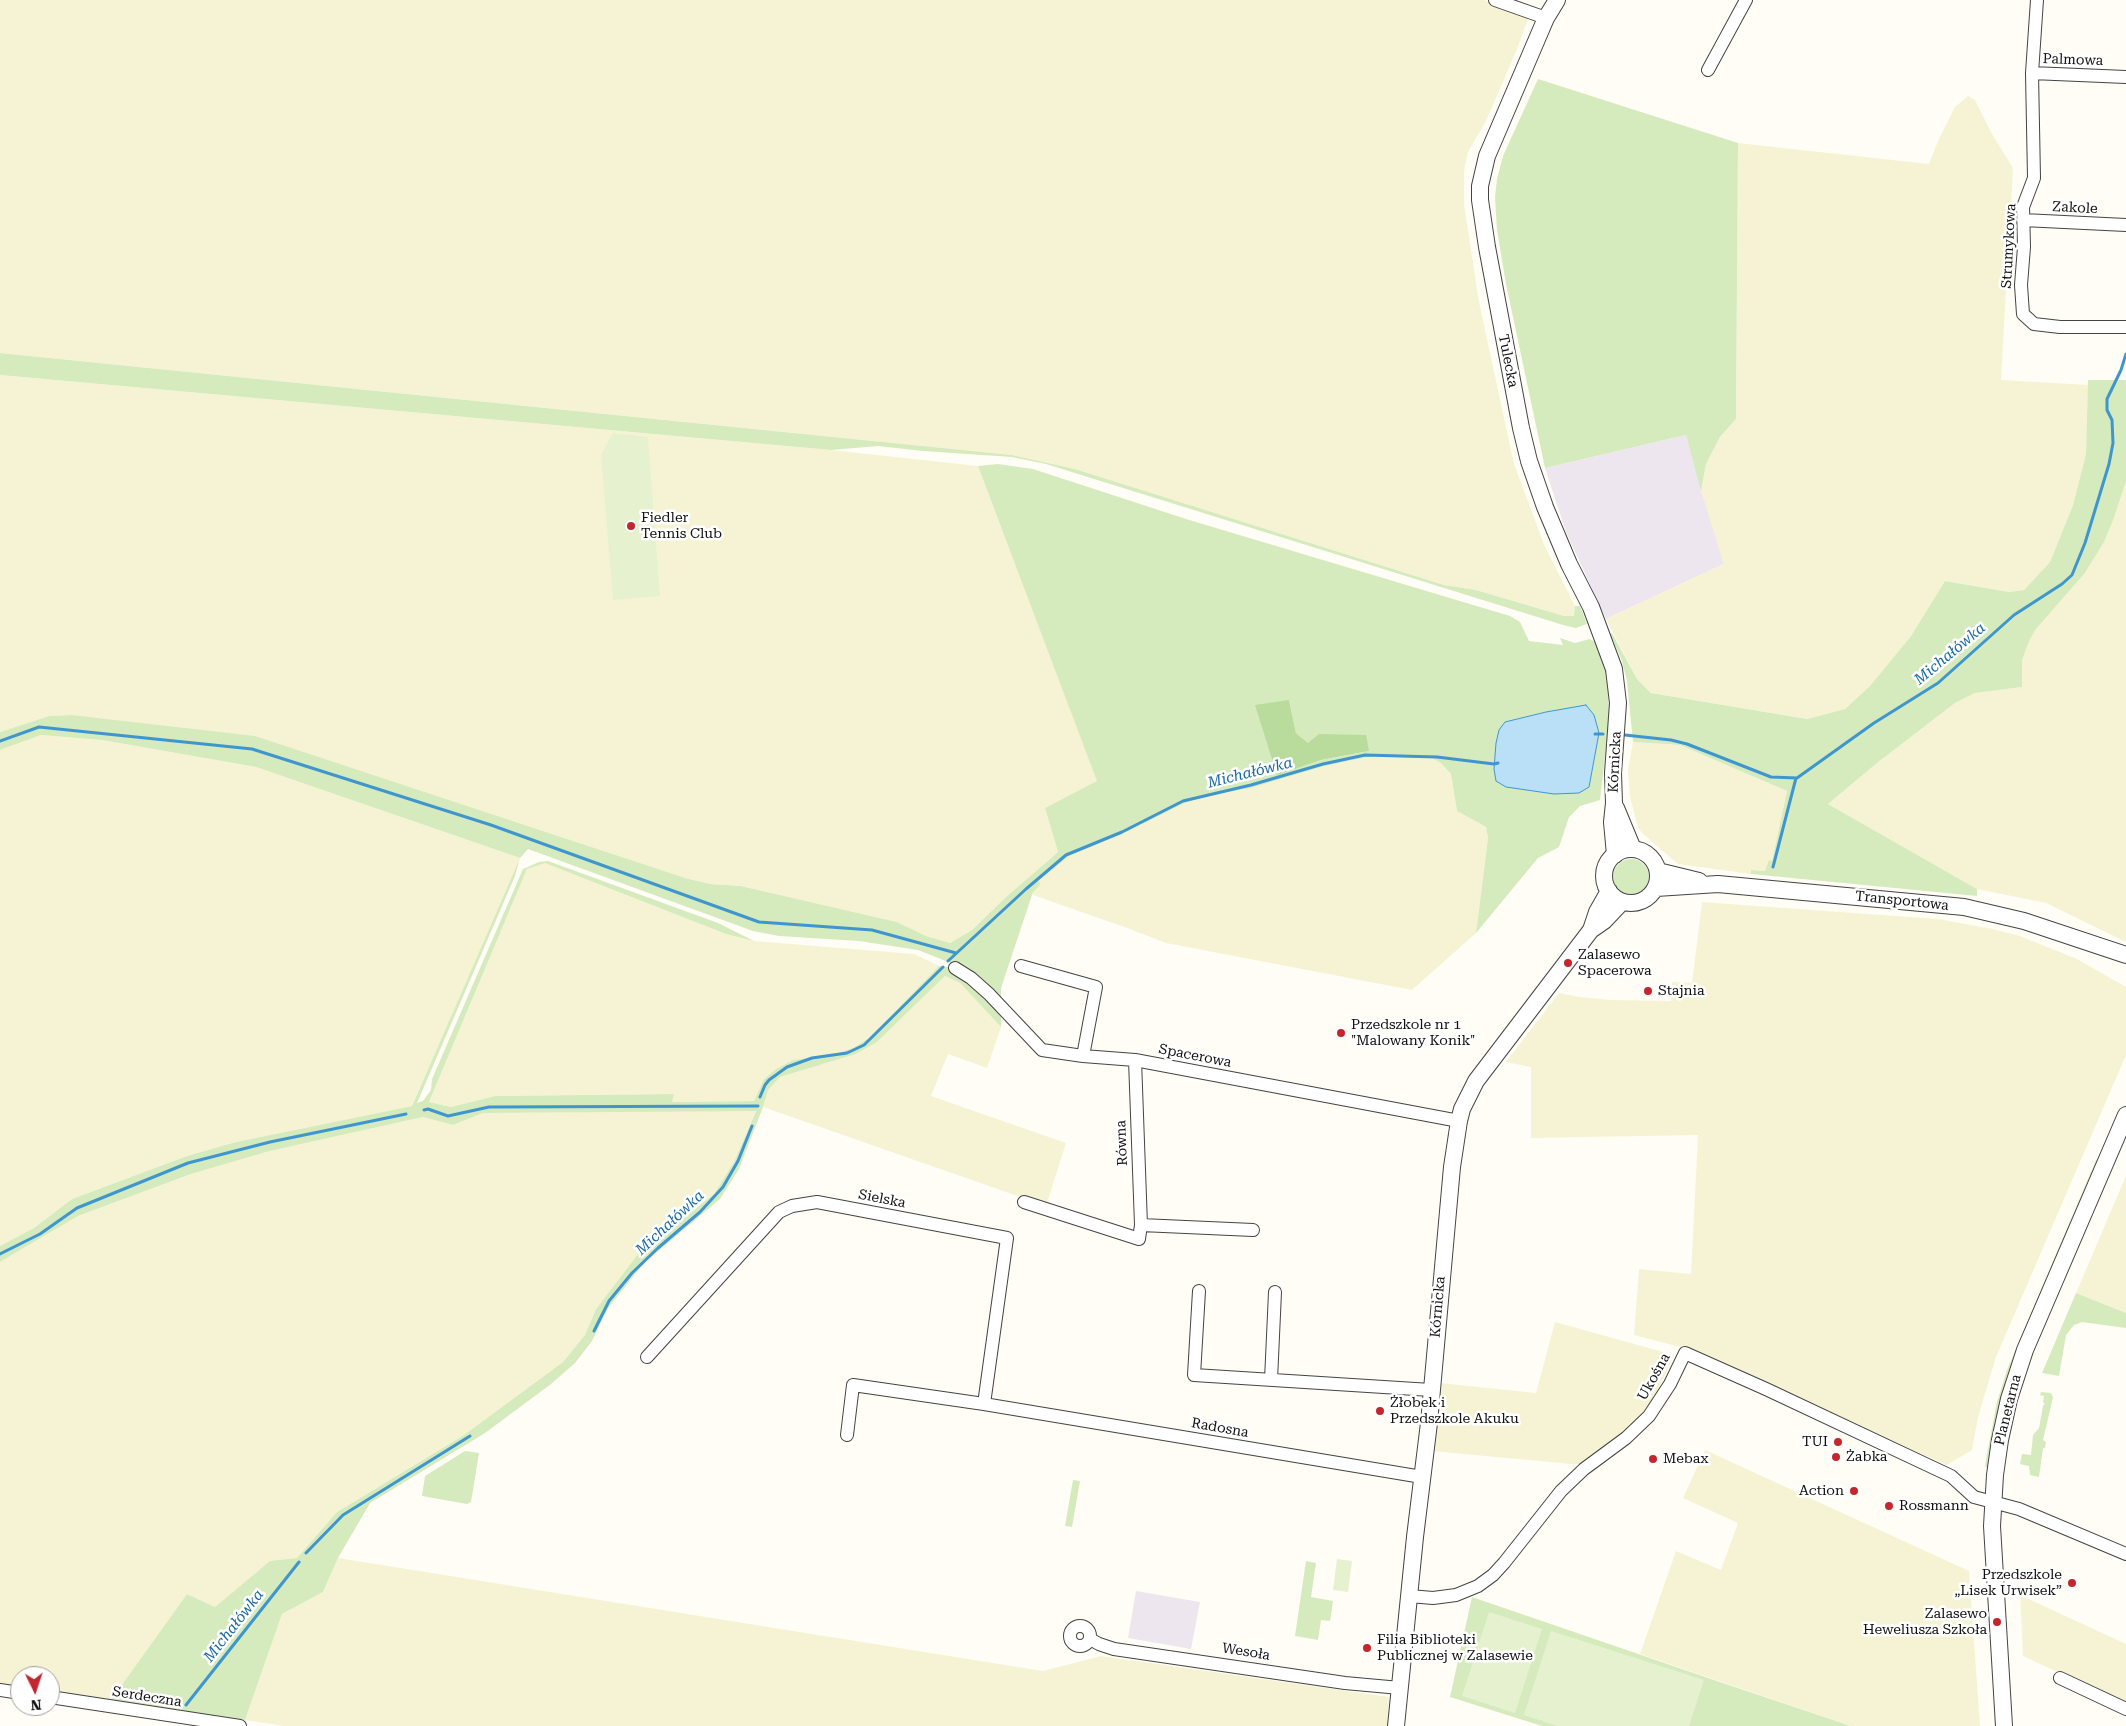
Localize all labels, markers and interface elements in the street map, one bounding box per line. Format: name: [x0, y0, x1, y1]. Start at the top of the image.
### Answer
street label: Palmowa: [2042, 51, 2104, 69]
street label: Zakole: [2052, 198, 2098, 218]
street label: Strumykowa: [1998, 203, 2020, 289]
street label: Tulecka: [1495, 333, 1521, 389]
place label: Fiedler Tennis Club: [641, 510, 722, 542]
marker: Fiedler Tennis Club: [625, 520, 637, 532]
water label: Michałówka: [1911, 619, 1989, 689]
street label: Kórnicka: [1605, 731, 1625, 793]
water label: Michałówka: [1206, 754, 1294, 792]
street label: Transportowa: [1854, 888, 1950, 914]
place label: Zalasewo Spacerowa: [1578, 947, 1652, 980]
marker: Zalasewo Spacerowa: [1562, 957, 1574, 969]
place label: Stajnia: [1658, 983, 1705, 999]
marker: Stajnia: [1642, 985, 1654, 997]
place label: Przedszkole nr 1 "Malowany Konik": [1351, 1017, 1475, 1050]
marker: Przedszkole nr 1 "Malowany Konik": [1335, 1027, 1347, 1039]
street label: Spacerowa: [1157, 1041, 1233, 1071]
street label: Równa: [1113, 1120, 1131, 1166]
street label: Sielska: [857, 1186, 907, 1212]
water label: Michałówka: [632, 1187, 708, 1259]
street label: Kórnicka: [1427, 1276, 1449, 1338]
street label: Ukośna: [1634, 1350, 1674, 1404]
street label: Planetarna: [1991, 1373, 2025, 1447]
place label: Żłobek i Przedszkole Akuku: [1390, 1395, 1519, 1428]
marker: Żłobek i Przedszkole Akuku: [1374, 1405, 1386, 1417]
street label: Radosna: [1190, 1415, 1250, 1441]
place label: TUI: [1802, 1434, 1828, 1450]
marker: TUI: [1832, 1436, 1844, 1448]
place label: Żabka: [1846, 1449, 1887, 1465]
place label: Mebax: [1663, 1451, 1708, 1467]
marker: Żabka: [1830, 1451, 1842, 1463]
marker: Mebax: [1647, 1453, 1659, 1465]
place label: Action: [1799, 1483, 1844, 1499]
marker: Action: [1848, 1485, 1860, 1497]
place label: Rossmann: [1899, 1498, 1969, 1514]
marker: Rossmann: [1883, 1500, 1895, 1512]
place label: Przedszkole „Lisek Urwisek”: [1954, 1567, 2062, 1600]
marker: Przedszkole „Lisek Urwisek”: [2066, 1577, 2078, 1589]
water label: Michałówka: [200, 1586, 268, 1666]
place label: Zalasewo Heweliusza Szkoła: [1863, 1606, 1987, 1638]
marker: Zalasewo Heweliusza Szkoła: [1991, 1616, 2003, 1628]
place label: Filia Biblioteki Publicznej w Zalasewie: [1377, 1632, 1533, 1664]
street label: Wesoła: [1221, 1640, 1271, 1664]
marker: Filia Biblioteki Publicznej w Zalasewie: [1361, 1642, 1373, 1654]
north arrow: [10, 1666, 60, 1716]
street label: Serdeczna: [111, 1683, 183, 1711]
text: N: [30, 1697, 42, 1713]

